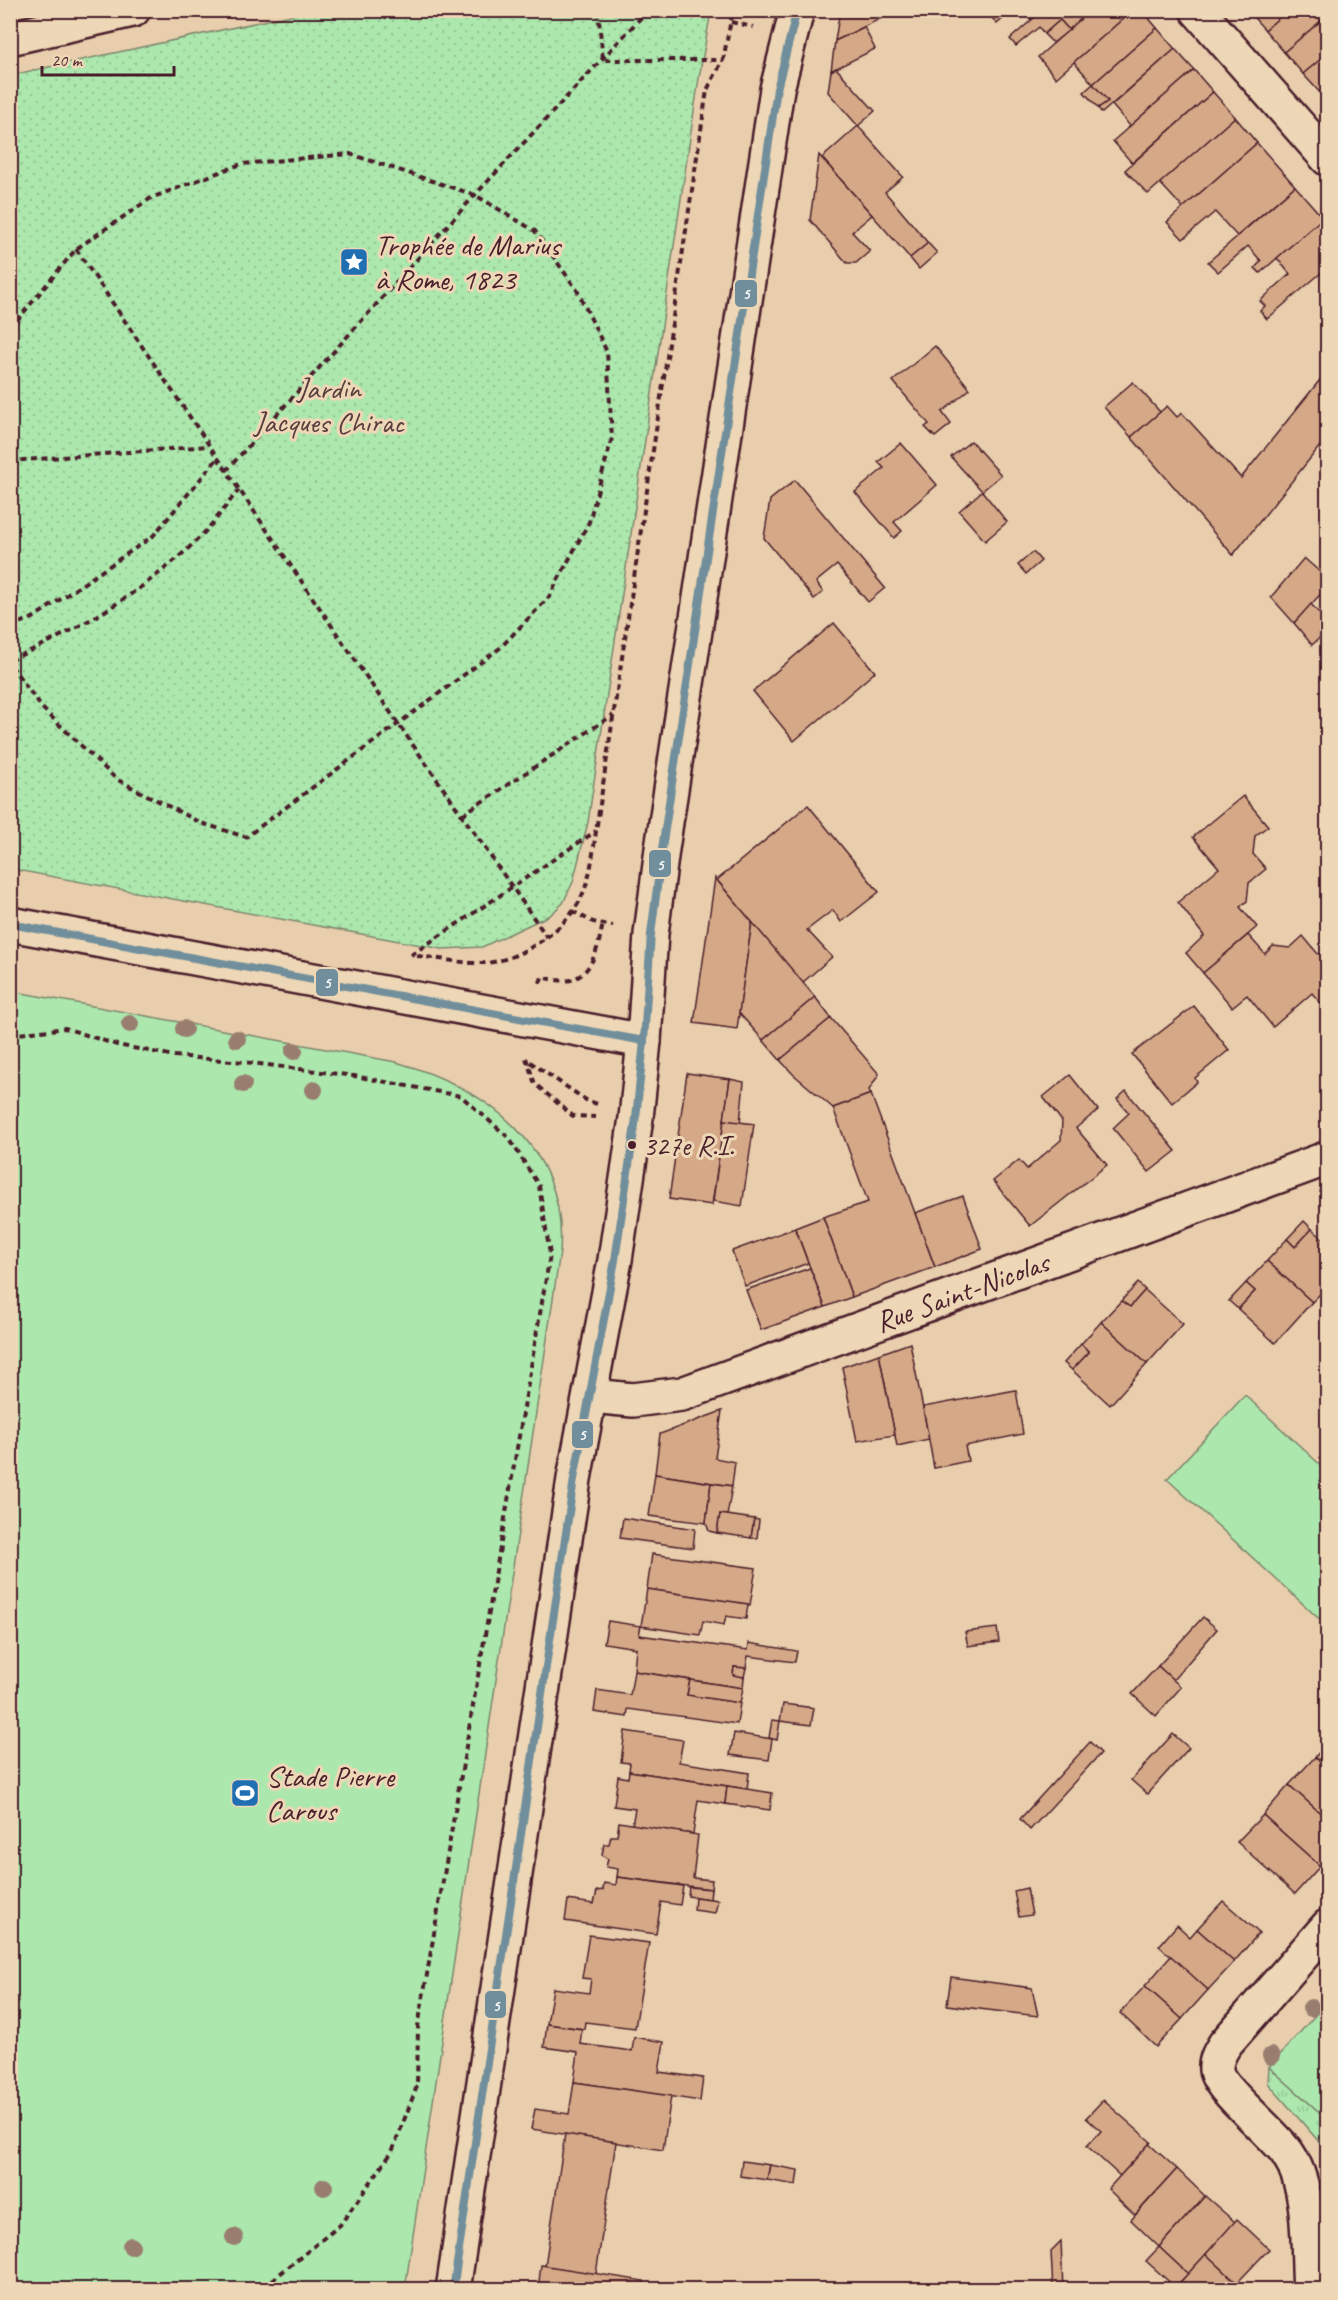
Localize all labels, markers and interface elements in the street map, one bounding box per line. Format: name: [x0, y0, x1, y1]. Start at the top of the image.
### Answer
scale bar: [42, 39, 174, 77]
text: 20 m: [51, 49, 84, 71]
place label: Trophée de Marius à Rome, 1823: [375, 226, 563, 298]
place icon: Trophée de Marius à Rome, 1823: [338, 246, 370, 278]
line badge: 5: [734, 279, 758, 308]
text: 5: [743, 284, 752, 304]
park label: Jardin Jacques Chirac: [252, 369, 405, 441]
line badge: 5: [648, 849, 672, 878]
text: 5: [657, 855, 666, 875]
line badge: 5: [315, 968, 339, 997]
text: 5: [324, 973, 333, 993]
place label: 327e R.I.: [643, 1128, 734, 1163]
marker: 327e R.I.: [626, 1139, 638, 1151]
street label: Rue Saint-Nicolas: [870, 1242, 1057, 1341]
line badge: 5: [571, 1420, 594, 1449]
text: 5: [579, 1425, 588, 1445]
place label: Stade Pierre Carous: [266, 1757, 396, 1829]
sports icon: Stade Pierre Carous: [229, 1777, 261, 1809]
line badge: 5: [484, 1990, 507, 2019]
text: 5: [493, 1996, 502, 2016]

